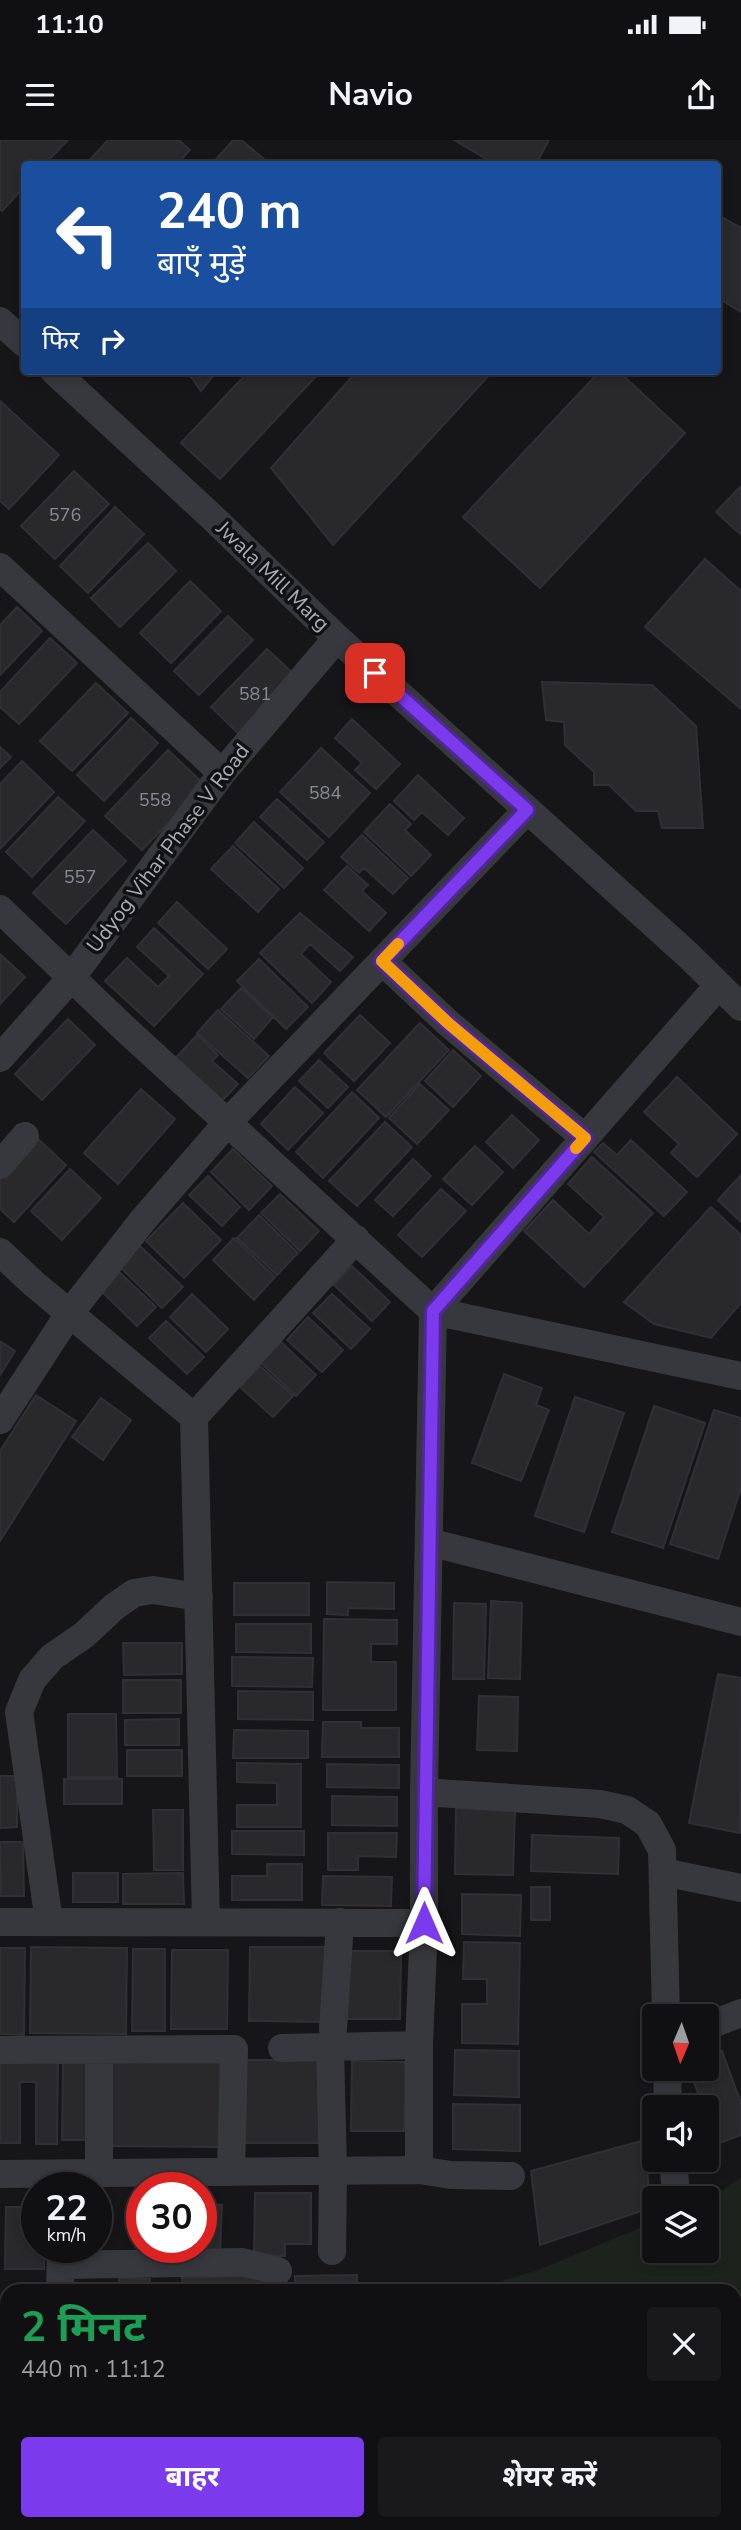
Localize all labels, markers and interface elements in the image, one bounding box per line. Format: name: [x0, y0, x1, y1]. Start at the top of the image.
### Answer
text: 11:10: [35, 7, 104, 42]
text: Navio: [328, 73, 413, 116]
icon: menu: [21, 76, 59, 114]
icon: share: [682, 76, 720, 114]
text: 240 m: [157, 178, 301, 245]
icon: left: [42, 189, 133, 280]
text: बाएँ मुड़ें: [157, 242, 246, 285]
icon: right: [93, 322, 131, 360]
text: फिर: [42, 323, 79, 358]
house number: 576: [49, 503, 81, 527]
street label: Jwala Mill Marg: [209, 514, 336, 637]
pin: [345, 643, 405, 703]
icon: arrive: [356, 654, 394, 692]
house number: 581: [239, 682, 271, 706]
street label: Udyog Vihar Phase V Road: [80, 738, 256, 958]
house number: 584: [309, 781, 341, 805]
house number: 558: [139, 788, 171, 812]
house number: 557: [64, 865, 96, 889]
position arrow: [387, 1886, 461, 1960]
north arrow: [642, 2004, 719, 2081]
map controls: [642, 2004, 719, 2263]
button: sound: [642, 2095, 719, 2172]
speed limit sign: 30: [126, 2172, 217, 2263]
text: 22: [45, 2185, 88, 2232]
button: layers: [642, 2186, 719, 2263]
text: km/h: [47, 2223, 86, 2247]
text: 2 मिनट: [21, 2299, 146, 2356]
button: close: [647, 2307, 721, 2381]
text: 440 m · 11:12: [21, 2354, 166, 2385]
button: बाहर: [21, 2437, 364, 2517]
button: शेयर करें: [378, 2437, 721, 2517]

